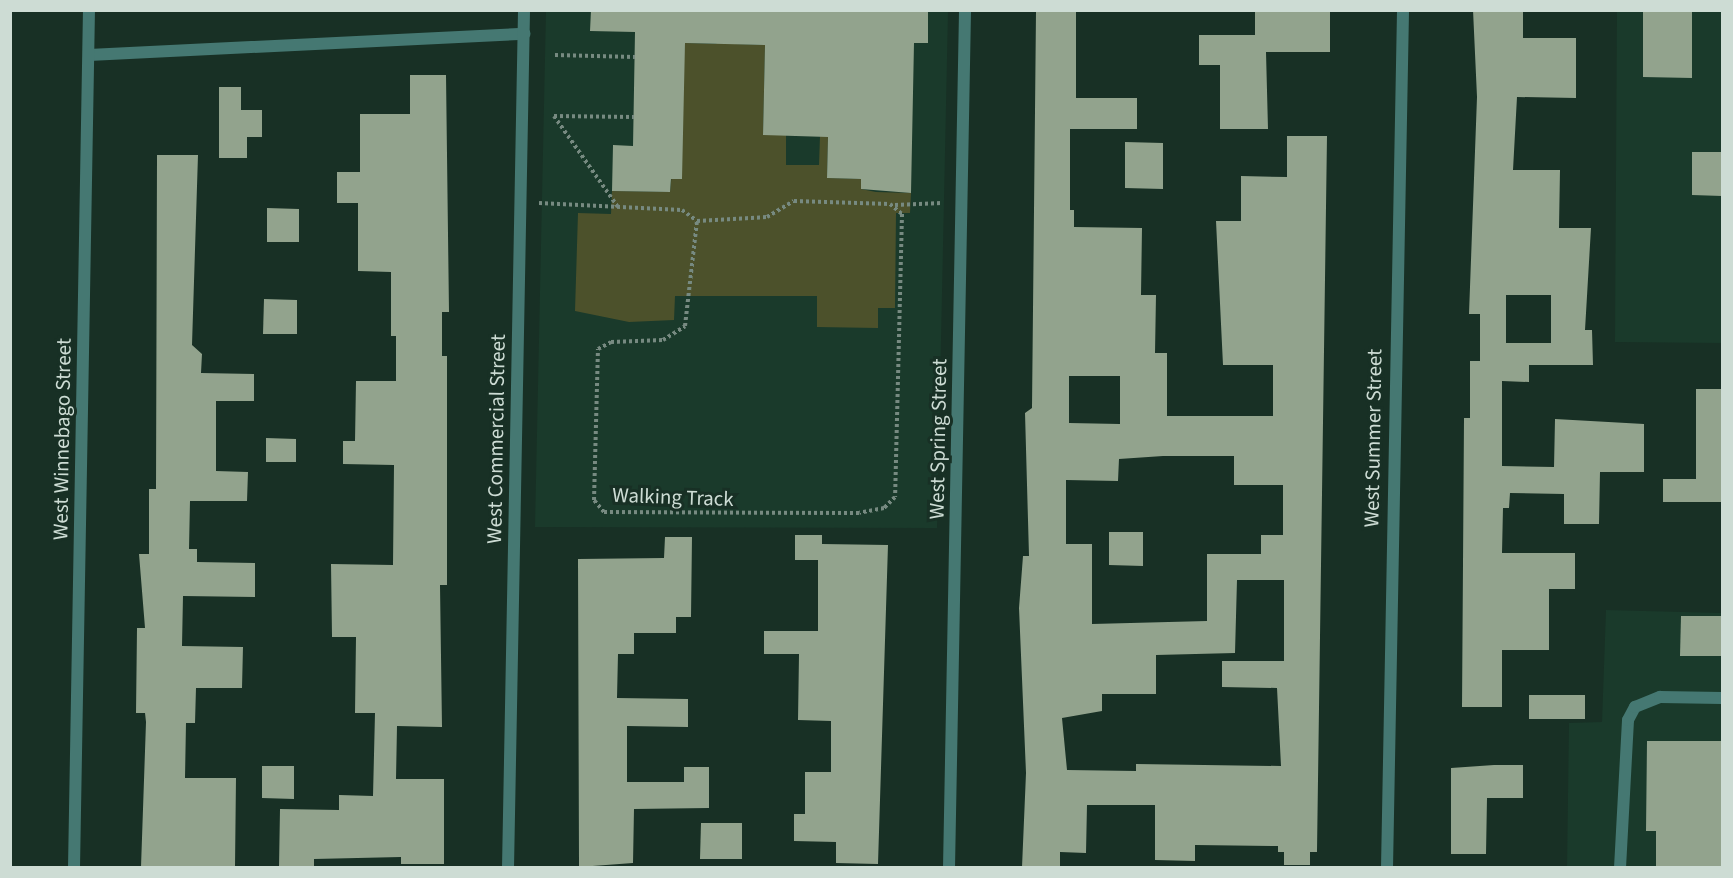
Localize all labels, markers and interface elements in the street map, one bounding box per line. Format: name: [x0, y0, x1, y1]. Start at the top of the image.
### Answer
street label: West Commercial Street: [482, 334, 510, 544]
street label: West Winnebago Street: [48, 338, 76, 540]
street label: West Summer Street: [1359, 349, 1387, 527]
street label: West Spring Street: [924, 358, 952, 520]
street label: Walking Track: [612, 482, 734, 512]

